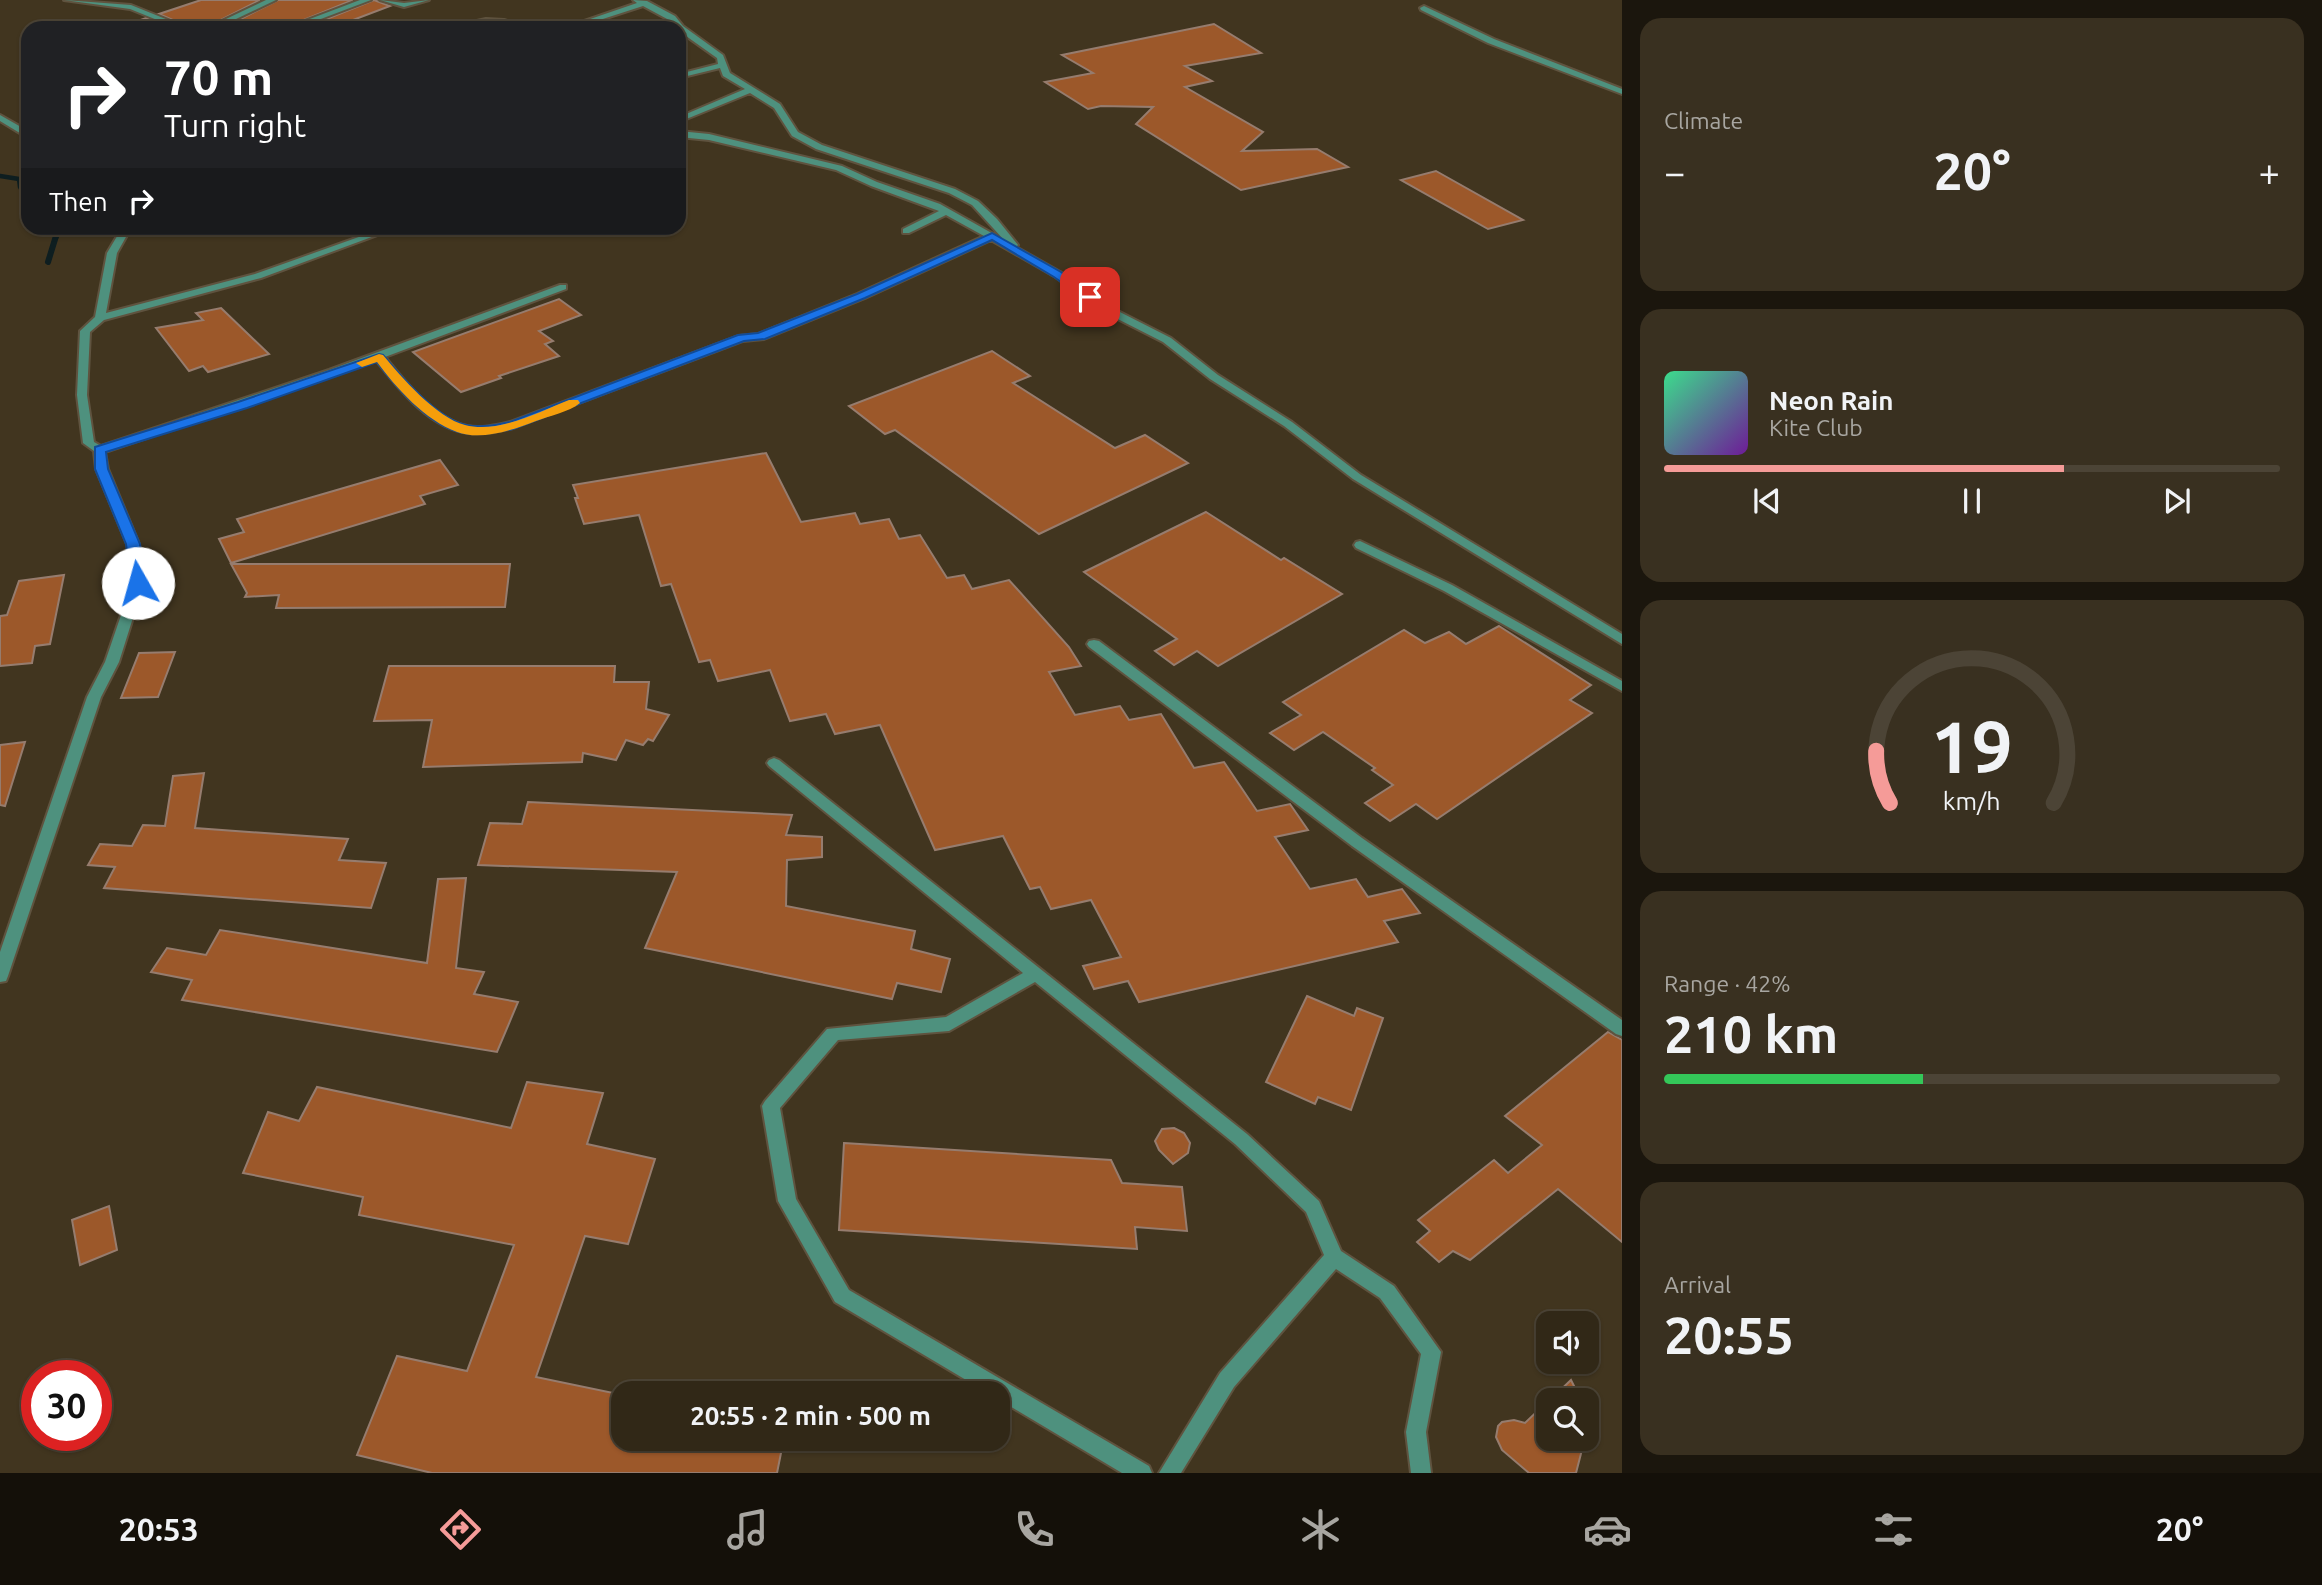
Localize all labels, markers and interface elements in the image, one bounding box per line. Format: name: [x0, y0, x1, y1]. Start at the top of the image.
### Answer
icon: right: [49, 49, 140, 140]
text: 70 m: [164, 49, 273, 104]
text: Turn right: [164, 107, 306, 143]
text: Climate: [1664, 108, 1743, 133]
text: 20°: [1933, 142, 2011, 200]
text: −: [1664, 151, 1685, 193]
text: +: [2259, 151, 2280, 193]
icon: right: [122, 182, 160, 220]
text: Then: [49, 187, 108, 216]
pin: [1060, 267, 1120, 327]
icon: arrive: [1071, 278, 1109, 316]
text: Neon Rain: [1769, 386, 1894, 415]
text: Kite Club: [1769, 415, 1863, 440]
icon: previous: [1748, 482, 1786, 520]
icon: pause: [1953, 482, 1991, 520]
icon: next: [2158, 482, 2196, 520]
position arrow: [101, 546, 175, 620]
text: 19: [1931, 705, 2013, 787]
text: km/h: [1943, 786, 2001, 814]
text: Range · 42%: [1664, 971, 1791, 996]
text: 210 km: [1664, 1005, 1838, 1063]
text: Arrival: [1664, 1272, 1731, 1297]
text: 20:55: [1664, 1306, 1794, 1364]
map controls: [1536, 1311, 1599, 1451]
button: sound: [1536, 1311, 1599, 1374]
speed limit sign: 30: [21, 1360, 112, 1451]
button: search: [1536, 1388, 1599, 1451]
text: 20:55 · 2 min · 500 m: [690, 1401, 931, 1430]
icon: directions: [436, 1505, 485, 1554]
icon: music: [723, 1505, 772, 1554]
icon: phone: [1010, 1505, 1059, 1554]
icon: climate: [1296, 1505, 1345, 1554]
icon: car: [1583, 1505, 1632, 1554]
icon: filters: [1869, 1505, 1918, 1554]
text: 20:53: [119, 1511, 199, 1547]
text: 20°: [2156, 1511, 2203, 1547]

